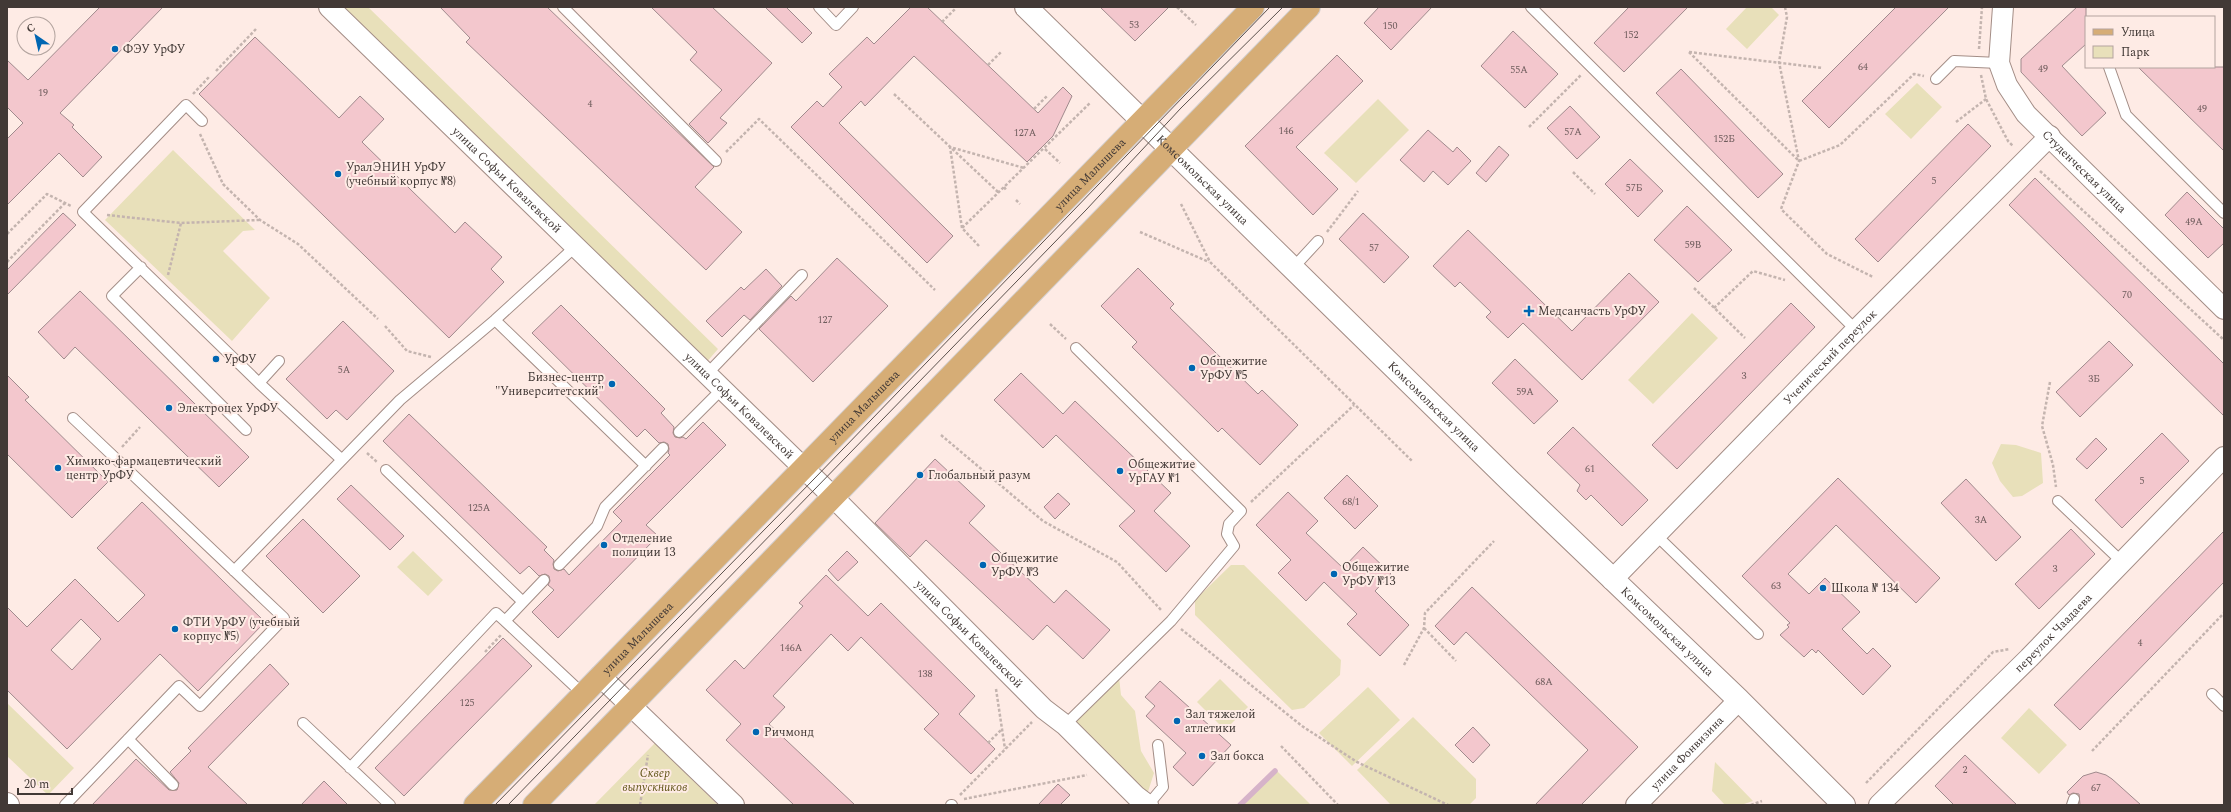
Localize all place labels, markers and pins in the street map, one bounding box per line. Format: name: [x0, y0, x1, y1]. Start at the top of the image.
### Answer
place label: ФЭУ УрФУ: [123, 40, 186, 59]
marker: ФЭУ УрФУ: [110, 44, 120, 54]
place label: УралЭНИН УрФУ (учебный корпус №8): [346, 158, 456, 191]
marker: УралЭНИН УрФУ (учебный корпус №8): [333, 169, 343, 179]
place label: Медсанчасть УрФУ: [1538, 302, 1646, 321]
marker: Медсанчасть УрФУ: [1523, 305, 1535, 317]
place label: УрФУ: [224, 350, 257, 369]
place label: Общежитие УрФУ №5: [1200, 352, 1267, 385]
marker: УрФУ: [211, 354, 221, 364]
marker: Общежитие УрФУ №5: [1187, 363, 1197, 373]
place label: Бизнес-центр "Университетский": [495, 368, 604, 401]
marker: Бизнес-центр "Университетский": [607, 379, 617, 389]
place label: Электроцех УрФУ: [177, 399, 278, 418]
marker: Электроцех УрФУ: [164, 403, 174, 413]
place label: Химико-фармацевтический центр УрФУ: [66, 452, 222, 485]
place label: Общежитие УрГАУ №1: [1128, 455, 1195, 488]
marker: Химико-фармацевтический центр УрФУ: [53, 463, 63, 473]
place label: Глобальный разум: [928, 466, 1031, 485]
marker: Общежитие УрГАУ №1: [1115, 466, 1125, 476]
marker: Глобальный разум: [915, 470, 925, 480]
place label: Отделение полиции 13: [612, 529, 676, 562]
marker: Отделение полиции 13: [599, 540, 609, 550]
place label: Общежитие УрФУ №3: [991, 549, 1058, 582]
place label: Общежитие УрФУ №13: [1342, 558, 1409, 591]
marker: Общежитие УрФУ №3: [978, 560, 988, 570]
marker: Общежитие УрФУ №13: [1329, 569, 1339, 579]
place label: Школа № 134: [1831, 579, 1899, 598]
marker: Школа № 134: [1818, 583, 1828, 593]
place label: ФТИ УрФУ (учебный корпус №5): [183, 613, 300, 646]
marker: ФТИ УрФУ (учебный корпус №5): [170, 624, 180, 634]
place label: Зал тяжелой атлетики: [1185, 705, 1255, 738]
marker: Зал тяжелой атлетики: [1172, 716, 1182, 726]
place label: Ричмонд: [764, 723, 814, 742]
marker: Ричмонд: [751, 727, 761, 737]
place label: Зал бокса: [1210, 747, 1264, 766]
marker: Зал бокса: [1197, 751, 1207, 761]

